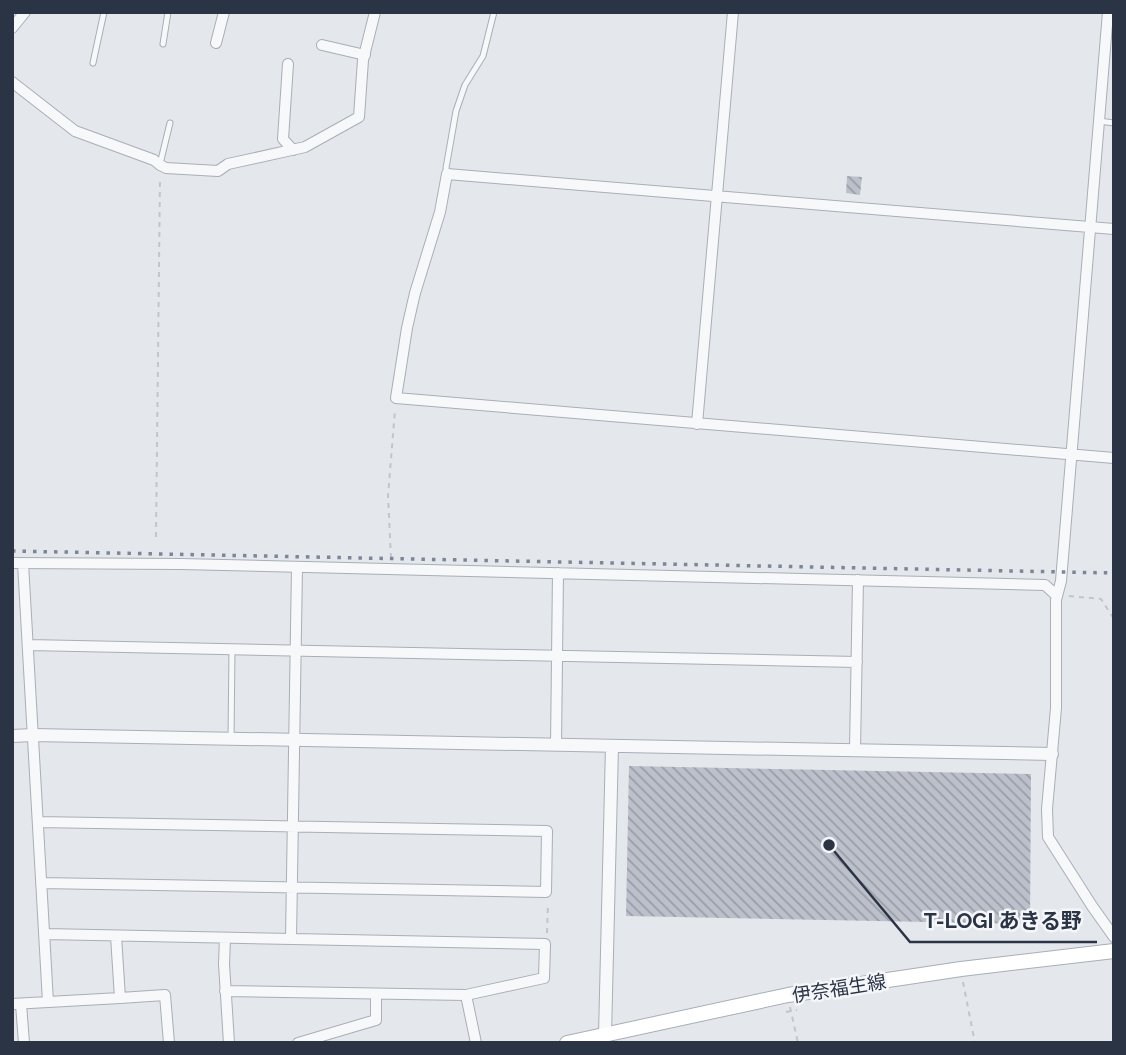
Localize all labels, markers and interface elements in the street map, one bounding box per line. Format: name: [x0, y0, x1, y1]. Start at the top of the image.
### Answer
callout: T-LOGI あきる野: [910, 900, 1097, 942]
text: T-LOGI あきる野: [924, 908, 1082, 933]
street label: 伊奈福生線: [790, 970, 888, 1006]

